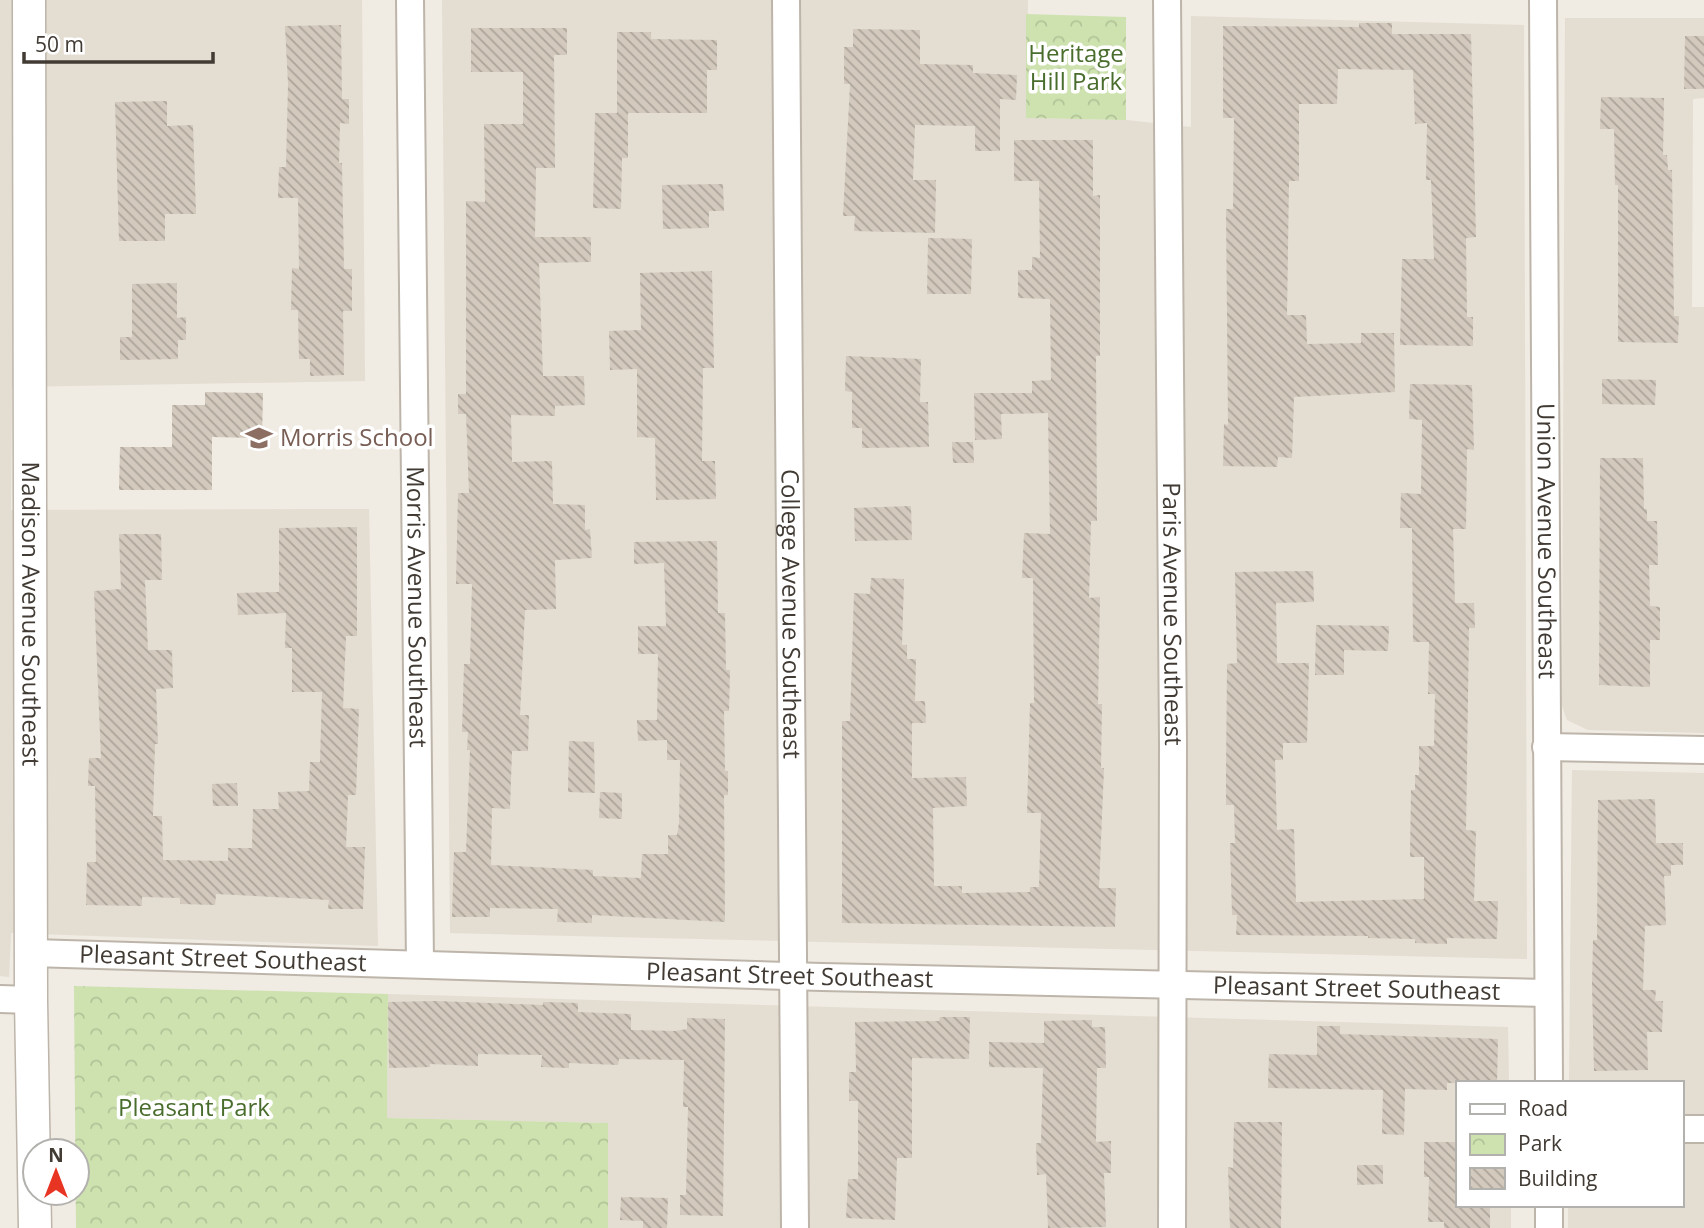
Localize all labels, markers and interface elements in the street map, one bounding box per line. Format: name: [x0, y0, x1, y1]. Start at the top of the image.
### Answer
scale bar: [24, 21, 214, 65]
text: 50 m: [35, 30, 84, 58]
park label: Heritage Hill Park: [1028, 36, 1124, 97]
street label: Union Avenue Southeast: [1530, 403, 1565, 679]
place label: Morris School: [280, 420, 434, 453]
school or university icon: Morris School: [244, 423, 274, 453]
street label: Madison Avenue Southeast: [15, 462, 49, 766]
street label: Morris Avenue Southeast: [400, 466, 436, 748]
street label: College Avenue Southeast: [774, 469, 810, 759]
street label: Paris Avenue Southeast: [1156, 482, 1191, 746]
street label: Pleasant Street Southeast: [79, 936, 367, 978]
street label: Pleasant Street Southeast: [646, 954, 934, 994]
street label: Pleasant Street Southeast: [1213, 968, 1501, 1007]
legend: [1456, 1081, 1683, 1207]
park label: Pleasant Park: [118, 1090, 270, 1123]
text: Road: [1518, 1094, 1568, 1122]
text: Park: [1518, 1129, 1562, 1157]
north arrow: [21, 1137, 91, 1207]
text: N: [48, 1142, 64, 1168]
text: Building: [1518, 1164, 1597, 1192]

